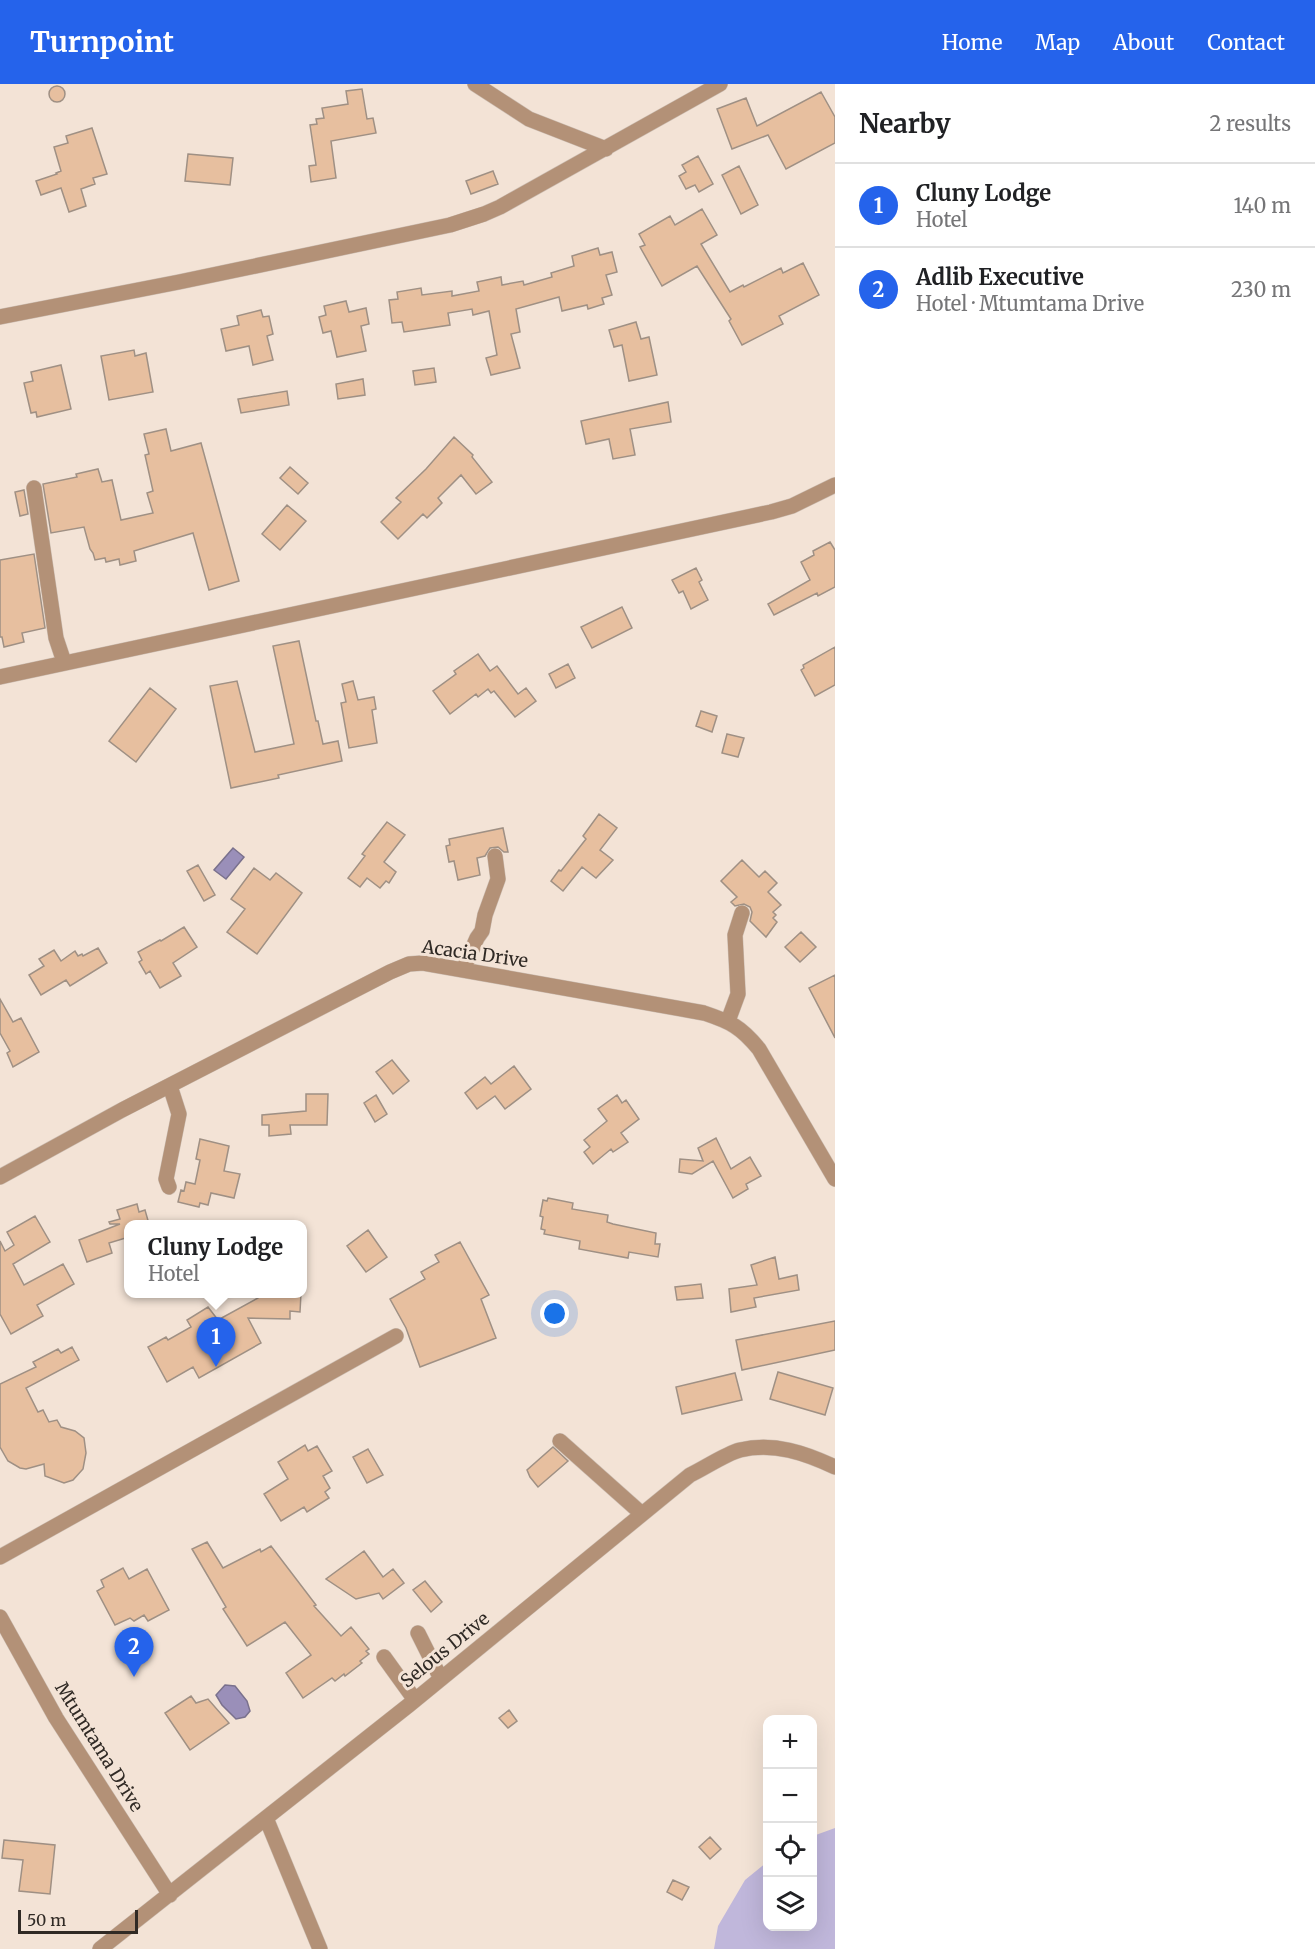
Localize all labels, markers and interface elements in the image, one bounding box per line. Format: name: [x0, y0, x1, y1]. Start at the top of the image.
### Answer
text: Turnpoint: [30, 24, 174, 60]
text: Home: [942, 29, 1002, 56]
text: Map: [1035, 29, 1080, 56]
text: About: [1113, 29, 1174, 56]
text: Contact: [1207, 29, 1285, 56]
text: Nearby: [859, 107, 951, 140]
text: 2 results: [1209, 111, 1291, 136]
text: Cluny Lodge: [916, 179, 1051, 207]
text: 1: [874, 193, 883, 218]
text: 140 m: [1234, 193, 1291, 218]
text: Hotel: [916, 207, 967, 232]
text: Adlib Executive: [916, 263, 1084, 291]
text: 2: [873, 277, 884, 302]
text: 230 m: [1231, 277, 1291, 302]
text: Hotel · Mtumtama Drive: [916, 291, 1144, 316]
street label: Acacia Drive: [420, 935, 530, 972]
popup: [124, 1220, 307, 1298]
text: Cluny Lodge: [148, 1233, 283, 1261]
text: Hotel: [148, 1261, 199, 1286]
your location: [540, 1299, 569, 1328]
pin: 1: [196, 1318, 236, 1367]
street label: Selous Drive: [396, 1607, 494, 1692]
pin: 2: [114, 1628, 154, 1677]
street label: Mtumtama Drive: [50, 1678, 149, 1816]
map controls: [763, 1715, 817, 1931]
button: +: [763, 1715, 817, 1769]
button: −: [763, 1769, 817, 1823]
button: locate: [763, 1823, 817, 1877]
button: layers: [763, 1877, 817, 1931]
scale bar: [18, 1907, 138, 1934]
text: 50 m: [27, 1910, 66, 1930]

